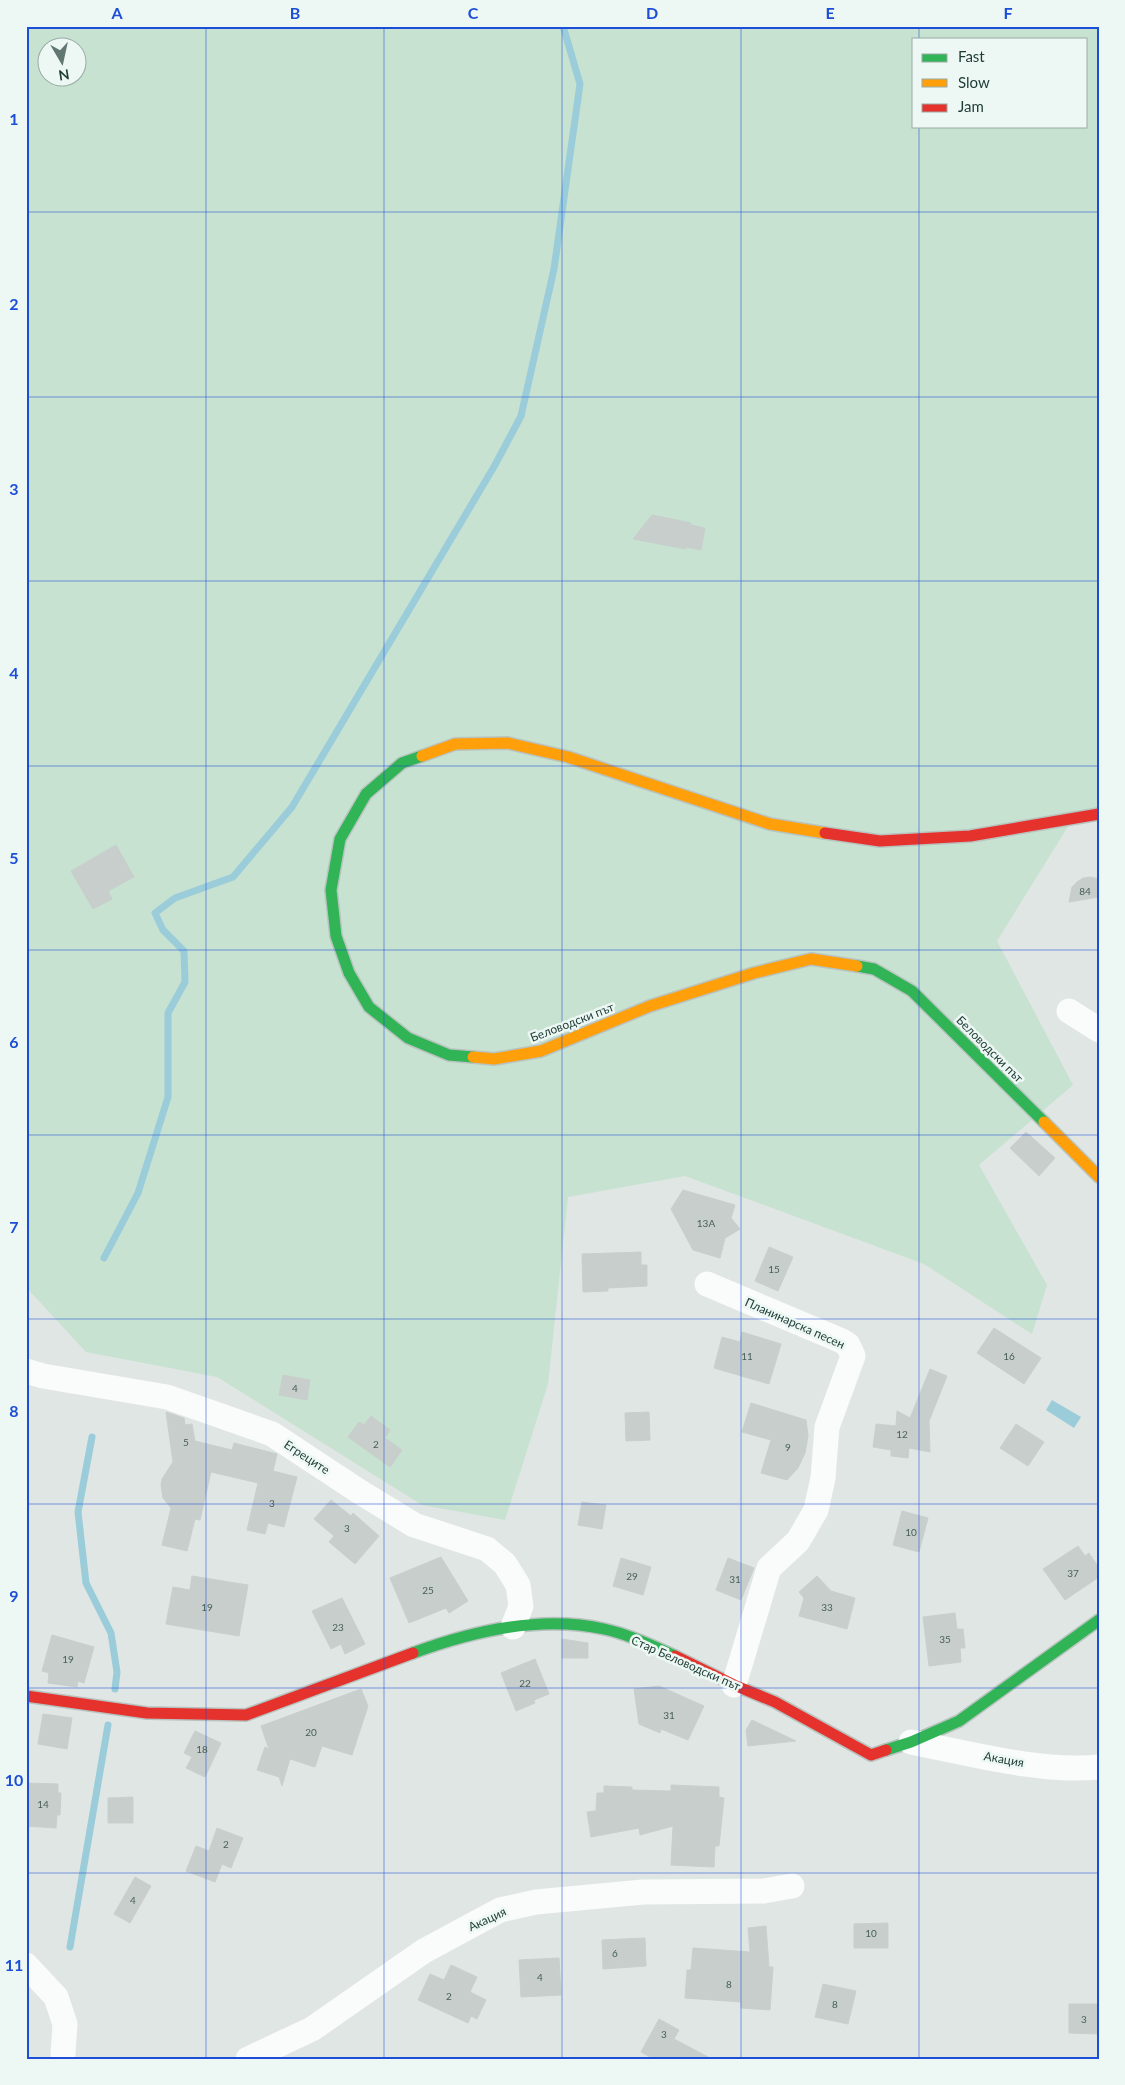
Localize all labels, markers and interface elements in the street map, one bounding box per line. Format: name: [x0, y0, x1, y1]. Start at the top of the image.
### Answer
text: A: [110, 3, 123, 22]
text: B: [290, 3, 300, 22]
text: C: [468, 3, 479, 22]
text: D: [646, 3, 658, 22]
text: E: [825, 3, 835, 22]
text: F: [1003, 3, 1013, 22]
north arrow: [38, 38, 88, 88]
legend: [912, 38, 1088, 128]
text: Fast: [958, 47, 985, 65]
text: N: [57, 66, 71, 85]
text: Slow: [958, 73, 990, 91]
text: Jam: [958, 97, 984, 115]
text: 1: [9, 109, 19, 128]
text: 2: [9, 294, 19, 313]
text: 3: [9, 479, 19, 498]
text: 4: [9, 663, 19, 682]
text: 5: [9, 848, 19, 867]
house number: 84: [1079, 885, 1091, 897]
street label: Беловодски път: [528, 999, 616, 1045]
street label: Беловодски път: [953, 1012, 1027, 1086]
text: 6: [9, 1032, 19, 1051]
text: 7: [9, 1217, 19, 1236]
house number: 13А: [697, 1217, 715, 1229]
house number: 15: [768, 1263, 780, 1275]
street label: Планинарска песен: [743, 1294, 847, 1352]
house number: 11: [741, 1350, 753, 1362]
house number: 16: [1003, 1350, 1015, 1362]
house number: 4: [292, 1382, 298, 1394]
text: 8: [9, 1401, 19, 1420]
house number: 12: [896, 1428, 908, 1440]
house number: 5: [183, 1436, 189, 1448]
street label: Егреците: [281, 1437, 333, 1477]
house number: 2: [373, 1438, 379, 1450]
house number: 9: [785, 1441, 791, 1453]
house number: 3: [269, 1497, 275, 1509]
house number: 3: [344, 1522, 350, 1534]
house number: 10: [905, 1526, 917, 1538]
house number: 37: [1067, 1567, 1079, 1579]
house number: 29: [626, 1570, 638, 1582]
house number: 31: [729, 1573, 741, 1585]
house number: 25: [422, 1584, 434, 1596]
text: 9: [9, 1586, 19, 1605]
house number: 19: [201, 1601, 213, 1613]
house number: 33: [821, 1601, 833, 1613]
house number: 23: [332, 1621, 344, 1633]
street label: Стар Беловодски път: [629, 1632, 743, 1694]
house number: 35: [939, 1633, 951, 1645]
house number: 19: [62, 1653, 74, 1665]
house number: 22: [519, 1677, 531, 1689]
house number: 31: [663, 1709, 675, 1721]
house number: 20: [305, 1726, 317, 1738]
house number: 18: [196, 1743, 208, 1755]
street label: Акация: [983, 1748, 1025, 1770]
text: 10: [5, 1770, 23, 1789]
house number: 14: [37, 1798, 49, 1810]
house number: 2: [223, 1838, 229, 1850]
house number: 4: [130, 1894, 136, 1906]
street label: Акация: [466, 1904, 509, 1934]
house number: 10: [865, 1927, 877, 1939]
house number: 6: [612, 1947, 618, 1959]
text: 11: [5, 1955, 23, 1974]
house number: 4: [537, 1971, 543, 1983]
house number: 8: [726, 1978, 732, 1990]
house number: 2: [446, 1990, 452, 2002]
house number: 8: [832, 1998, 838, 2010]
house number: 3: [1081, 2013, 1087, 2025]
house number: 3: [661, 2028, 667, 2040]

